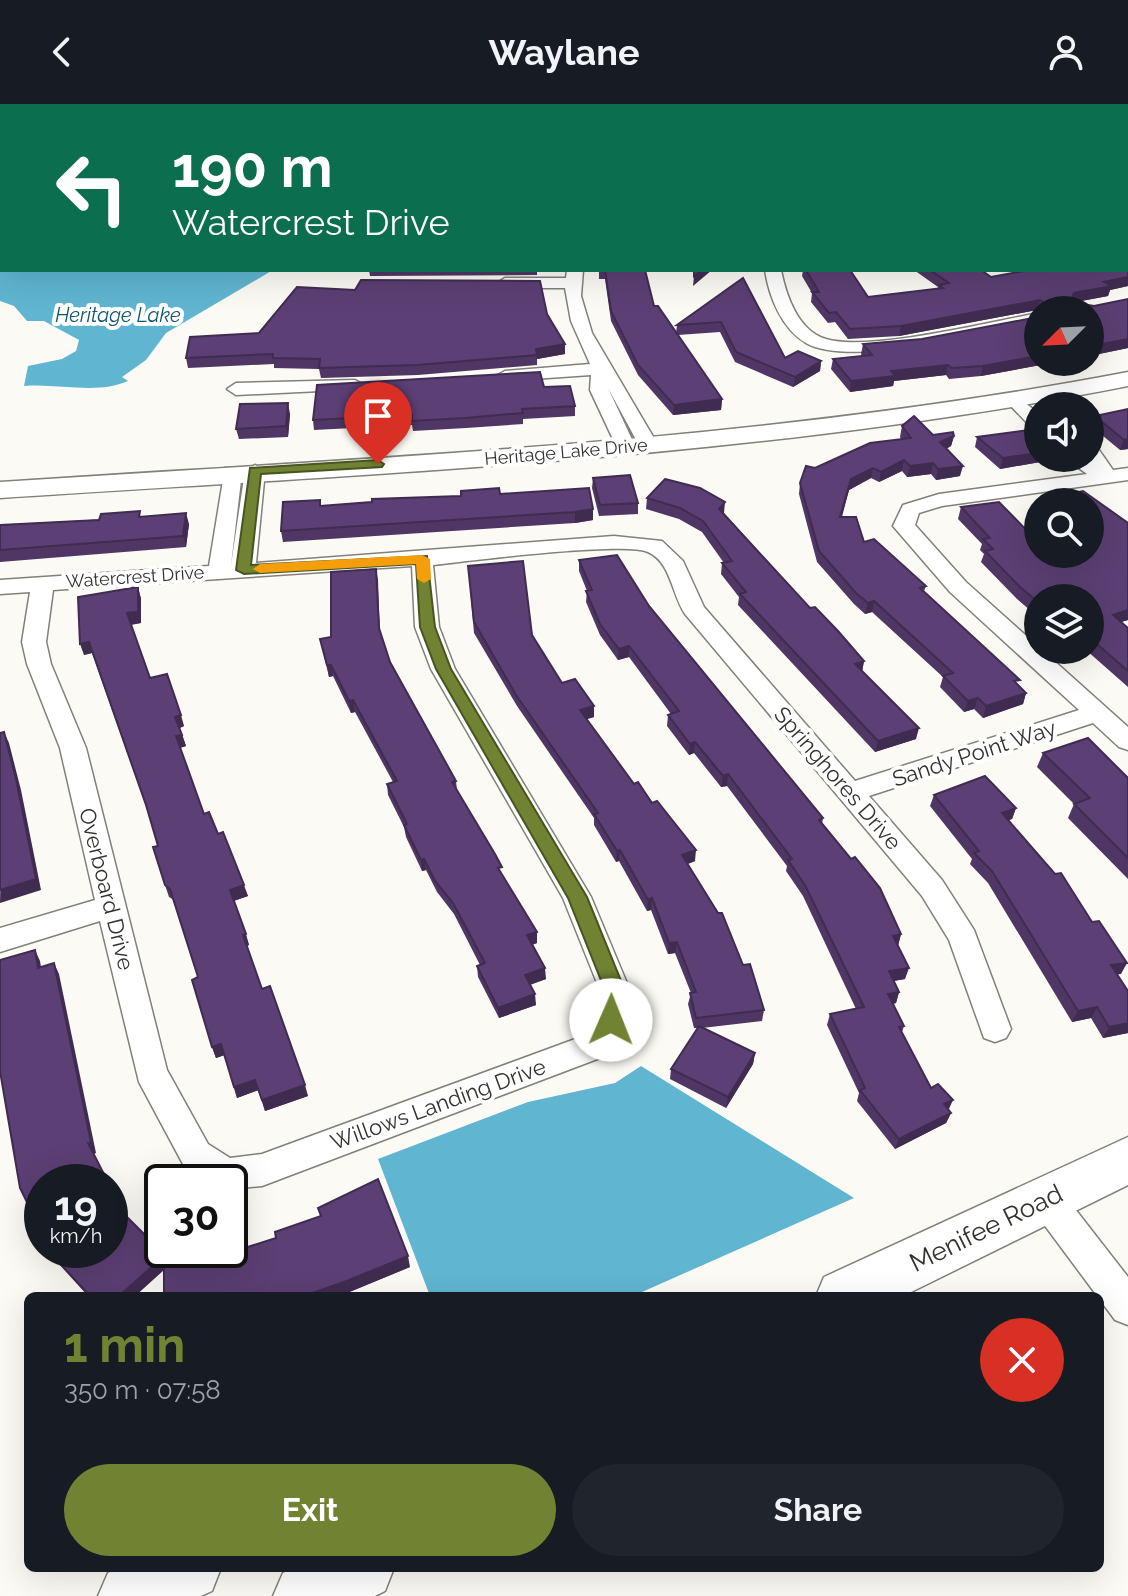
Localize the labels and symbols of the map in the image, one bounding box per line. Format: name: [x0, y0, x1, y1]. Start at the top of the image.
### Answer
north arrow: [1024, 296, 1104, 376]
water label: Heritage Lake: [55, 303, 181, 327]
pin: [344, 382, 412, 464]
street label: Heritage Lake Drive: [484, 434, 649, 469]
street label: Watercrest Drive: [65, 561, 205, 592]
street label: Springhores Drive: [769, 701, 907, 855]
street label: Sandy Point Way: [889, 714, 1059, 792]
street label: Overboard Drive: [74, 805, 140, 973]
position arrow: [569, 978, 653, 1062]
street label: Willows Landing Drive: [327, 1053, 549, 1155]
speed limit sign: 30: [144, 1164, 248, 1268]
street label: Menifee Road: [905, 1178, 1067, 1278]

